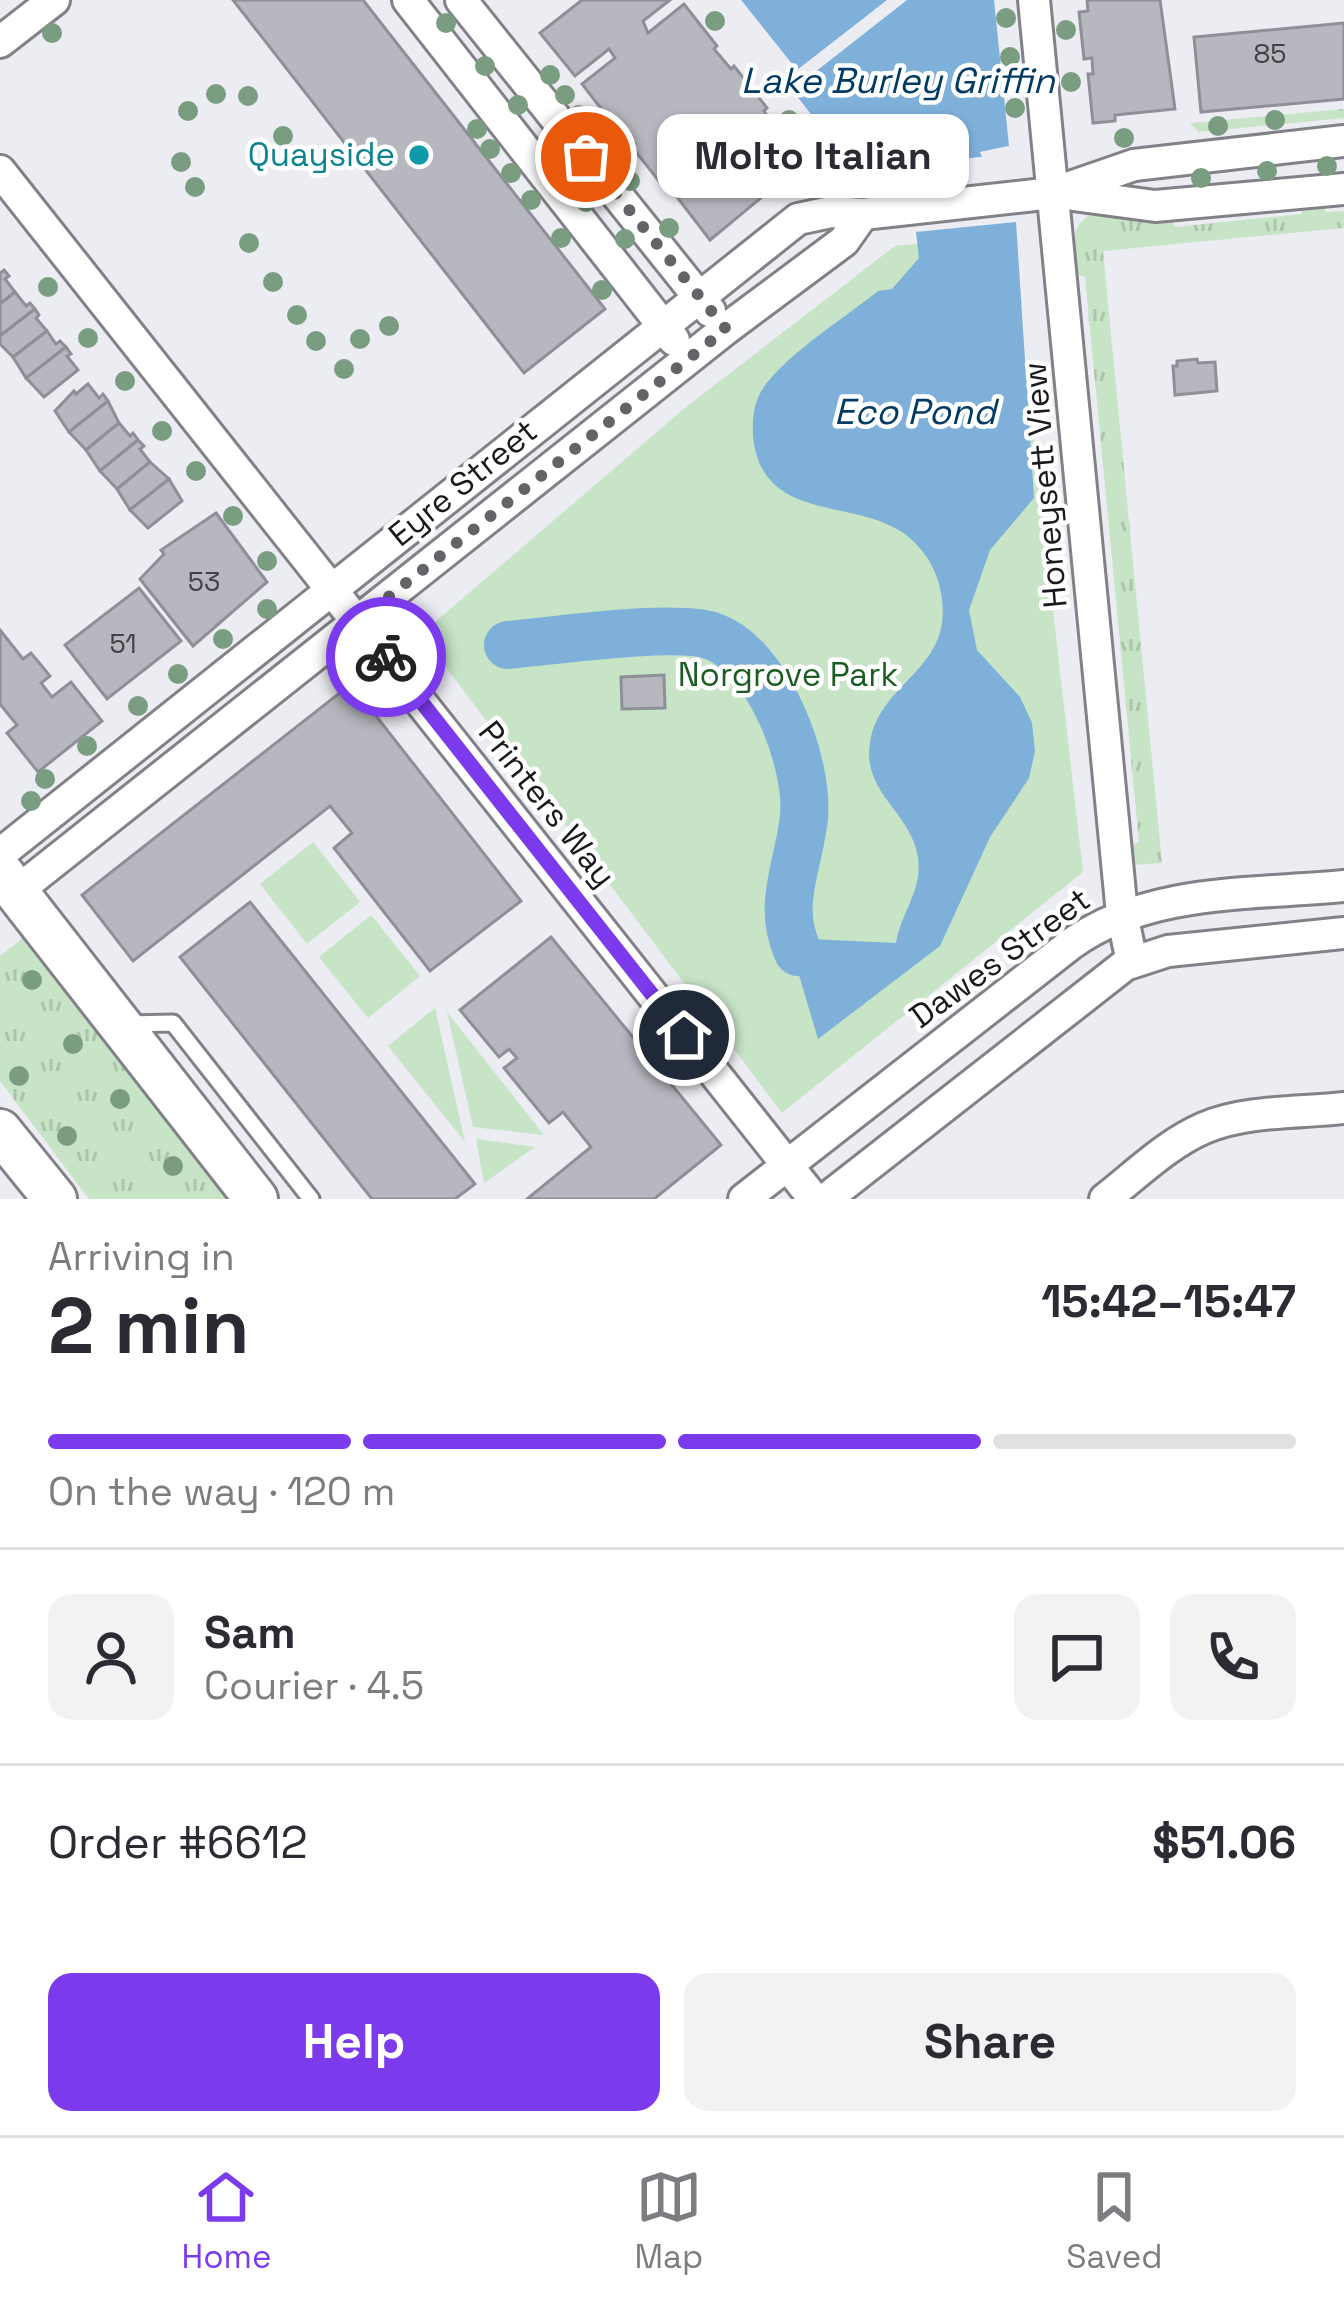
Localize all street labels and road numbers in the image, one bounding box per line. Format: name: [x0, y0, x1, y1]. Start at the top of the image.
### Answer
street label: Honeysett View: [1013, 360, 1077, 610]
street label: Eyre Street: [380, 410, 546, 556]
street label: Printers Way: [469, 713, 625, 895]
street label: Dawes Street: [902, 878, 1098, 1038]

